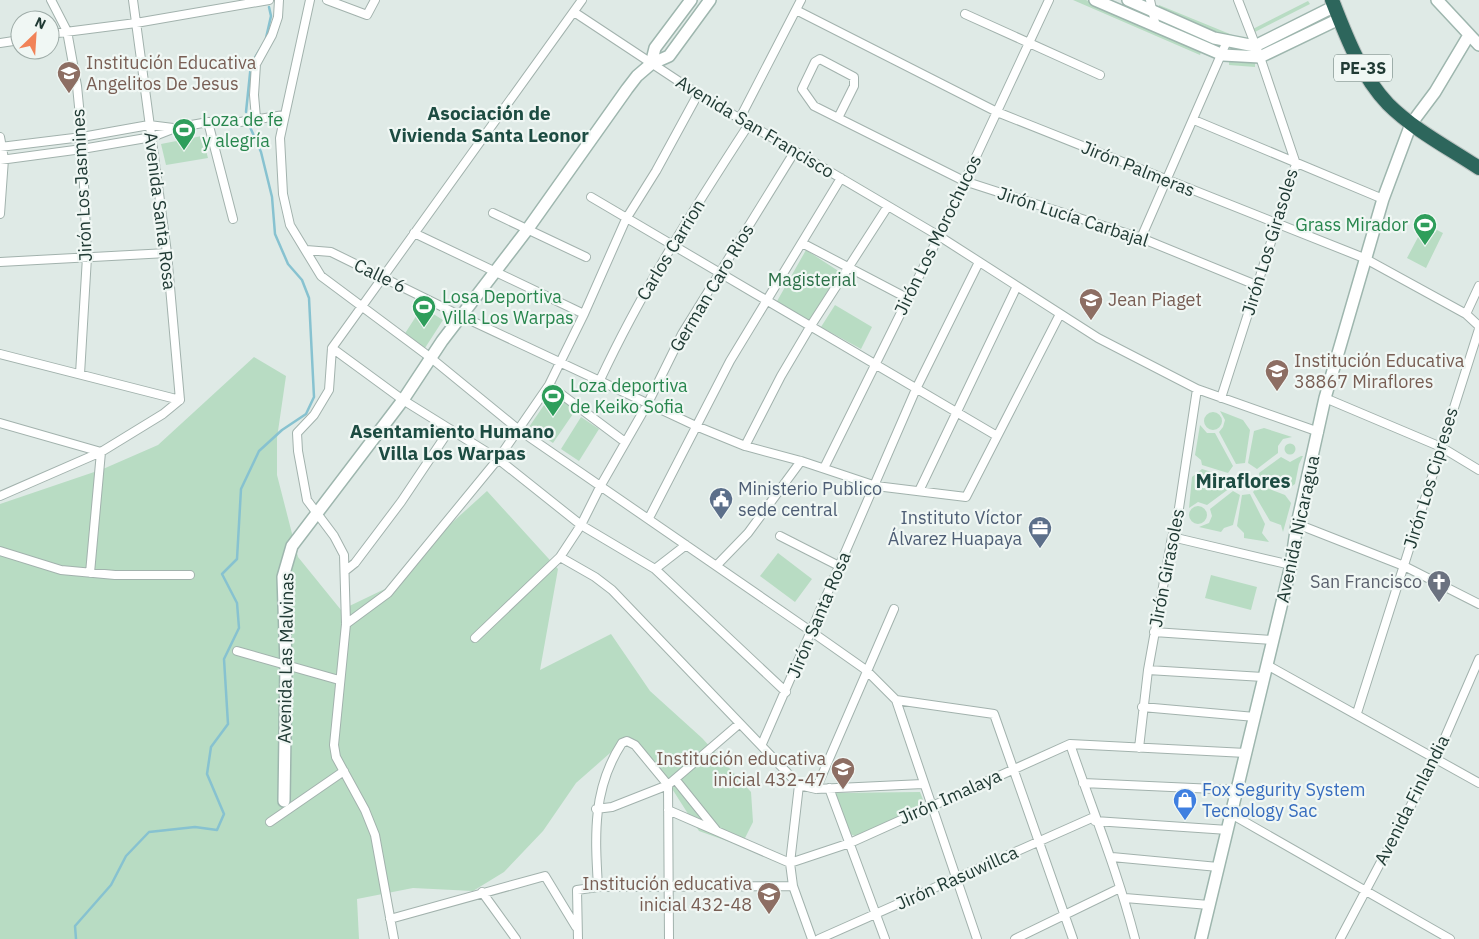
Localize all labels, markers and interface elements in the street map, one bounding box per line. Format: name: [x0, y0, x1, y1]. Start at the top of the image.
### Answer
north arrow: [10, 10, 60, 60]
text: N: [32, 13, 49, 34]
place label: Institución Educativa Angelitos De Jesus: [86, 51, 257, 95]
road number: PE-3S: [1334, 54, 1392, 82]
school or university icon: Institución Educativa Angelitos De Jesus: [56, 60, 82, 94]
street label: Avenida San Francisco: [672, 70, 839, 183]
district label: Asociación de Vivienda Santa Leonor: [389, 101, 589, 147]
street label: Jirón Los Jasmines: [66, 108, 97, 262]
place label: Loza de fe y alegría: [202, 108, 283, 152]
sports icon: Loza de fe y alegría: [171, 117, 197, 151]
street label: Avenida Santa Rosa: [139, 131, 182, 292]
street label: Jirón Palmeras: [1078, 135, 1198, 202]
street label: Jirón Los Morochucos: [889, 151, 986, 319]
street label: Jirón Los Girasoles: [1236, 166, 1303, 318]
street label: Jirón Lucía Carbajal: [995, 181, 1152, 252]
street label: Carlos Carrion: [631, 195, 710, 305]
sports icon: Grass Mirador: [1412, 212, 1438, 246]
place label: Grass Mirador: [1295, 213, 1408, 236]
street label: German Caro Rios: [664, 220, 759, 356]
street label: Calle 6: [350, 253, 410, 298]
park label: Magisterial: [768, 268, 856, 291]
place label: Losa Deportiva Villa Los Warpas: [442, 285, 574, 329]
school or university icon: Jean Piaget: [1078, 287, 1104, 321]
place label: Jean Piaget: [1108, 288, 1202, 311]
sports icon: Losa Deportiva Villa Los Warpas: [411, 294, 437, 328]
place label: Institución Educativa 38867 Miraflores: [1294, 349, 1465, 393]
school or university icon: Institución Educativa 38867 Miraflores: [1264, 358, 1290, 392]
place label: Loza deportiva de Keiko Sofia: [570, 374, 688, 418]
sports icon: Loza deportiva de Keiko Sofia: [540, 383, 566, 417]
street label: Jirón Los Cipreses: [1398, 404, 1463, 551]
district label: Asentamiento Humano Villa Los Warpas: [350, 419, 554, 465]
street label: Avenida Nicaragua: [1271, 453, 1324, 605]
district label: Miraflores: [1195, 467, 1291, 494]
place label: Ministerio Publico sede central: [738, 477, 882, 521]
public building icon: Ministerio Publico sede central: [708, 486, 734, 520]
place label: Instituto Víctor Álvarez Huapaya: [888, 506, 1022, 550]
street label: Jirón Girasoles: [1144, 507, 1189, 629]
office icon: Instituto Víctor Álvarez Huapaya: [1027, 515, 1053, 549]
street label: Jirón Santa Rosa: [782, 548, 856, 681]
church icon: San Francisco: [1426, 569, 1452, 603]
place label: San Francisco: [1310, 570, 1422, 593]
street label: Avenida Las Malvinas: [273, 572, 298, 744]
street label: Avenida Finlandia: [1369, 731, 1454, 869]
place label: Institución educativa inicial 432-47: [656, 747, 826, 791]
school or university icon: Institución educativa inicial 432-47: [830, 756, 856, 790]
street label: Jirón Imalaya: [895, 764, 1005, 829]
place label: Fox Segurity System Tecnology Sac: [1202, 778, 1365, 822]
shop icon: Fox Segurity System Tecnology Sac: [1172, 787, 1198, 821]
street label: Jirón Rasuwillca: [892, 840, 1022, 915]
place label: Institución educativa inicial 432-48: [582, 872, 752, 916]
school or university icon: Institución educativa inicial 432-48: [756, 881, 782, 915]

